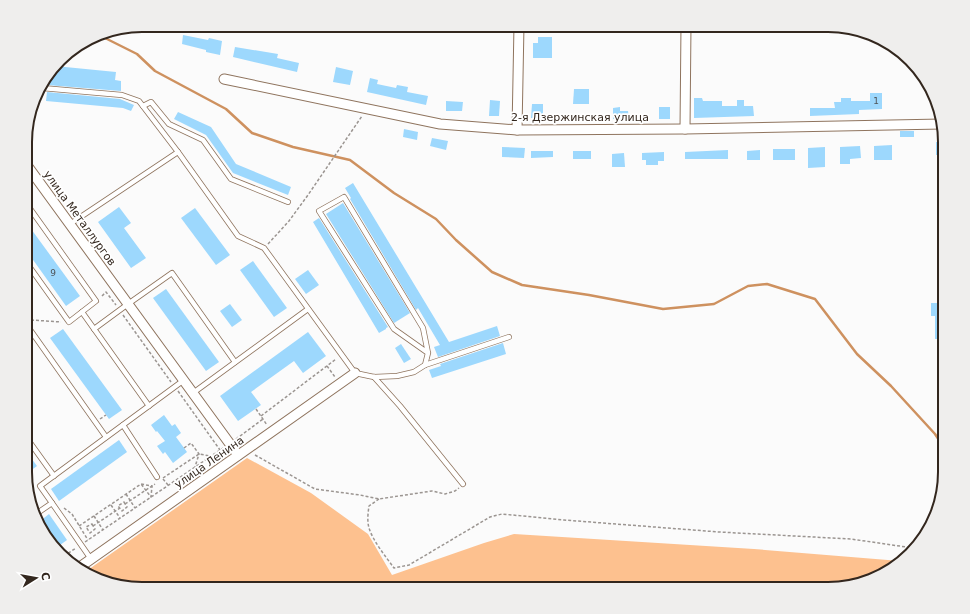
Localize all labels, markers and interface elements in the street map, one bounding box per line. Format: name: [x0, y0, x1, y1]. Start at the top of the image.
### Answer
house number: 1: [873, 96, 879, 106]
street label: 2-я Дзержинская улица: [511, 111, 649, 124]
street label: улица Металлургов: [41, 168, 118, 268]
house number: 9: [50, 268, 56, 278]
street label: улица Ленина: [172, 434, 246, 491]
north arrow: [16, 558, 56, 598]
text: С: [38, 571, 52, 581]

